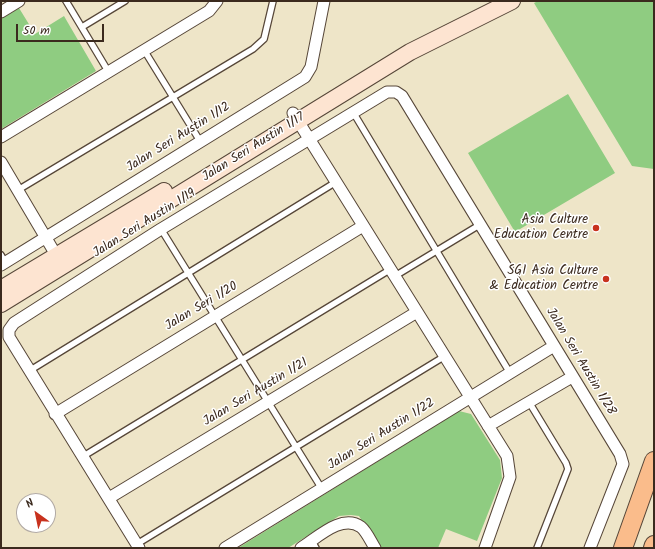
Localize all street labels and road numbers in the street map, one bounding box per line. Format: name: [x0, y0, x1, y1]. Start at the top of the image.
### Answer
street label: Jalan Seri Austin 1/12: [124, 100, 234, 176]
street label: Jalan Seri Austin 1/17: [200, 110, 308, 186]
street label: Jalan Seri Austin 1/19: [91, 186, 199, 262]
street label: Jalan Seri 1/20: [163, 279, 241, 335]
street label: Jalan Seri Austin 1/28: [542, 305, 618, 419]
street label: Jalan Seri Austin 1/21: [201, 356, 311, 430]
street label: Jalan Seri Austin 1/22: [326, 396, 438, 474]

